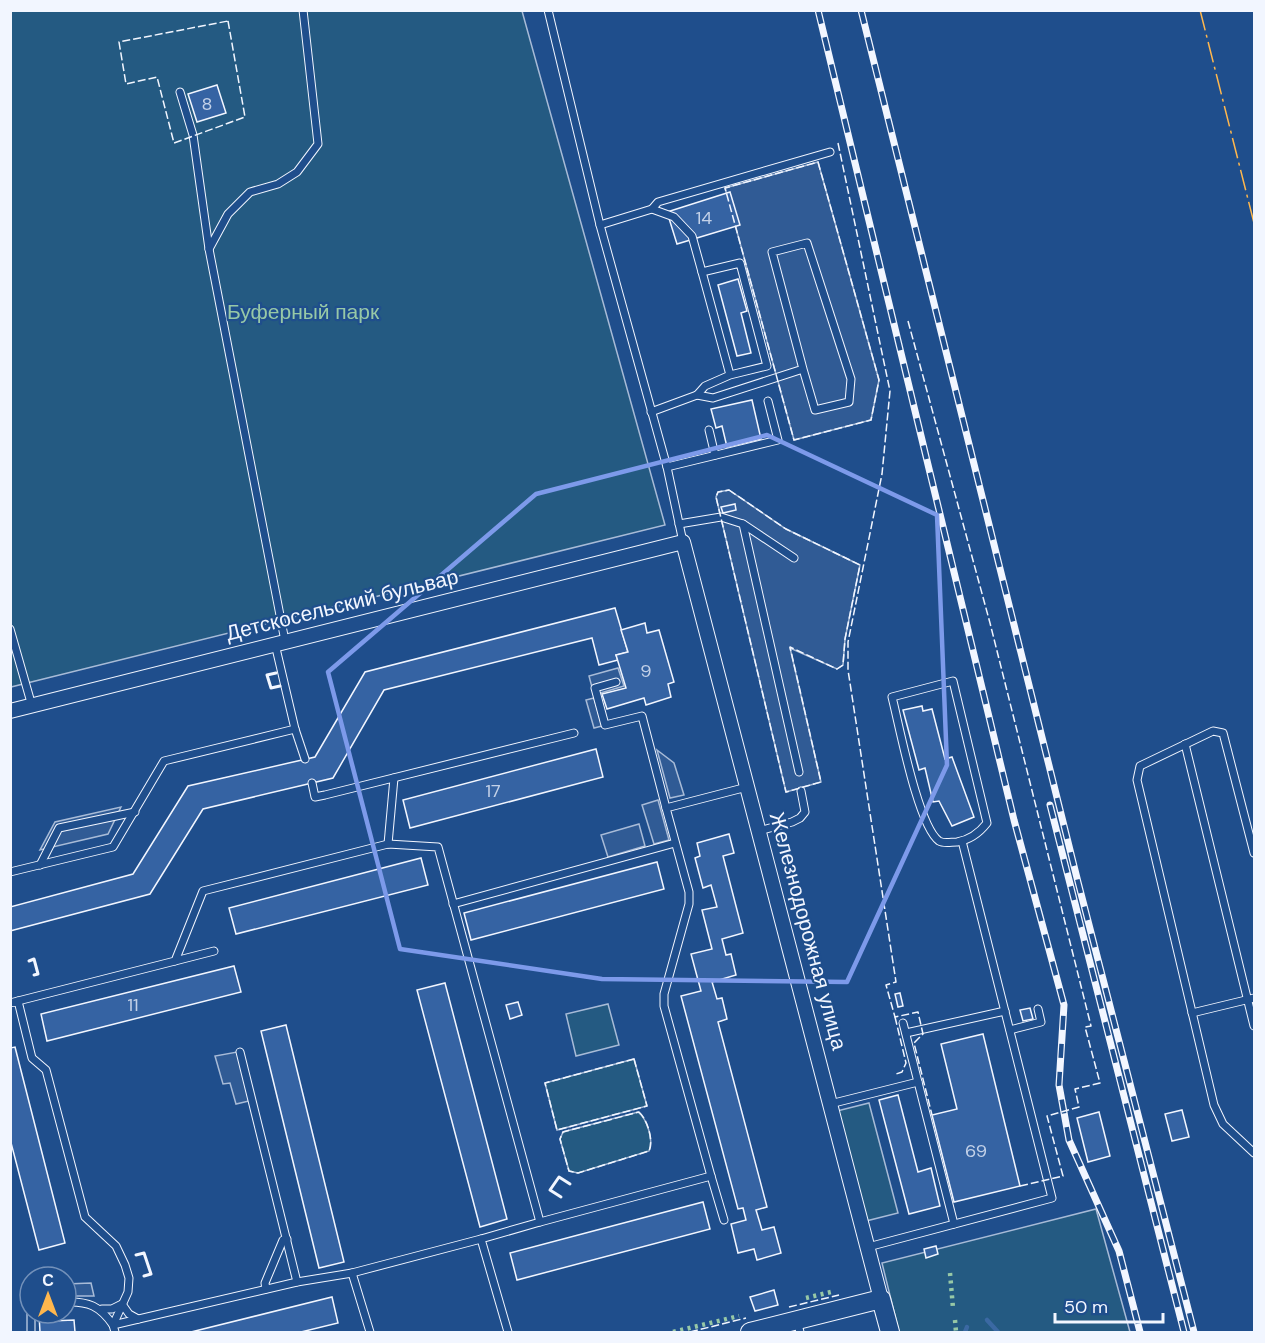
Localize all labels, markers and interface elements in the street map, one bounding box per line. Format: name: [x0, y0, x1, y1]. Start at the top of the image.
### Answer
house number: 8: [202, 92, 212, 116]
house number: 14: [696, 206, 712, 230]
park label: Буферный парк: [227, 298, 380, 326]
street label: Детскосельский бульвар: [223, 563, 461, 647]
house number: 9: [640, 659, 652, 683]
house number: 17: [485, 779, 501, 803]
street label: Железнодорожная улица: [763, 809, 853, 1053]
house number: 11: [127, 993, 139, 1017]
house number: 69: [965, 1139, 987, 1163]
north arrow: [18, 1265, 78, 1325]
text: С: [42, 1270, 54, 1291]
scale bar: [1055, 1286, 1163, 1324]
text: 50 m: [1064, 1295, 1108, 1319]

